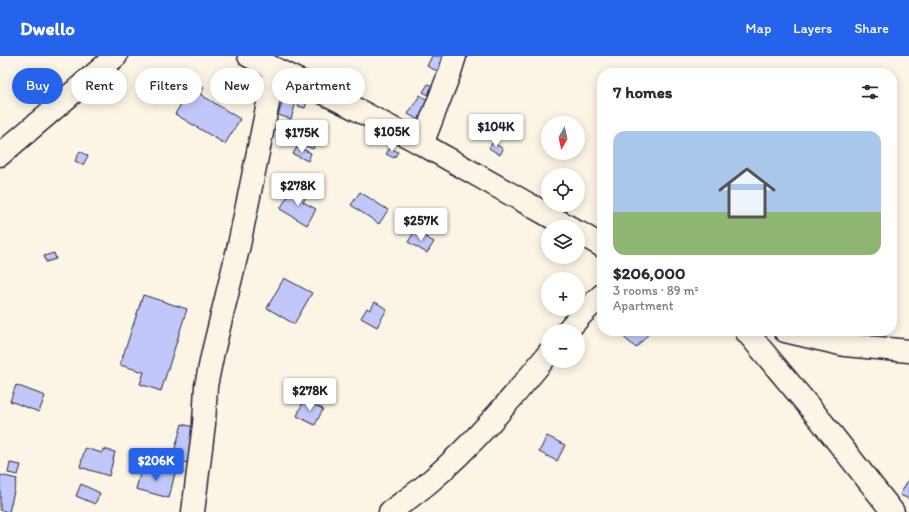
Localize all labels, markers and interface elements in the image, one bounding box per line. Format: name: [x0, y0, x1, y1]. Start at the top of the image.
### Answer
text: Dwello: [20, 17, 75, 40]
text: Map: [746, 20, 771, 37]
text: Layers: [793, 20, 832, 37]
text: Share: [854, 20, 889, 37]
chip: Buy: [12, 68, 63, 104]
chip: Rent: [71, 68, 127, 104]
chip: Filters: [135, 68, 202, 104]
chip: New: [210, 68, 264, 104]
chip: Apartment: [272, 68, 365, 104]
icon: filters: [859, 81, 881, 103]
text: 7 homes: [613, 82, 673, 102]
pin: $104K: [468, 114, 524, 148]
north arrow: [541, 116, 585, 160]
map controls: [541, 116, 585, 368]
pin: $105K: [364, 119, 420, 153]
text: $104K: [478, 119, 514, 134]
pin: $175K: [274, 120, 330, 154]
text: $105K: [374, 124, 410, 139]
text: $175K: [285, 125, 319, 140]
icon: home: [711, 157, 783, 229]
button: locate: [541, 168, 585, 212]
pin: $278K: [270, 173, 326, 207]
text: $278K: [280, 178, 316, 193]
pin: $257K: [393, 208, 449, 242]
text: $257K: [403, 213, 439, 228]
button: layers: [541, 220, 585, 264]
text: $206,000: [613, 263, 685, 283]
button: +: [541, 272, 585, 316]
text: 3 rooms · 89 m²: [613, 283, 699, 298]
text: Apartment: [613, 298, 674, 313]
button: −: [541, 324, 585, 368]
pin: $278K: [282, 378, 338, 412]
text: $278K: [292, 383, 328, 398]
pin: $206K: [128, 448, 184, 482]
text: $206K: [138, 453, 174, 468]

